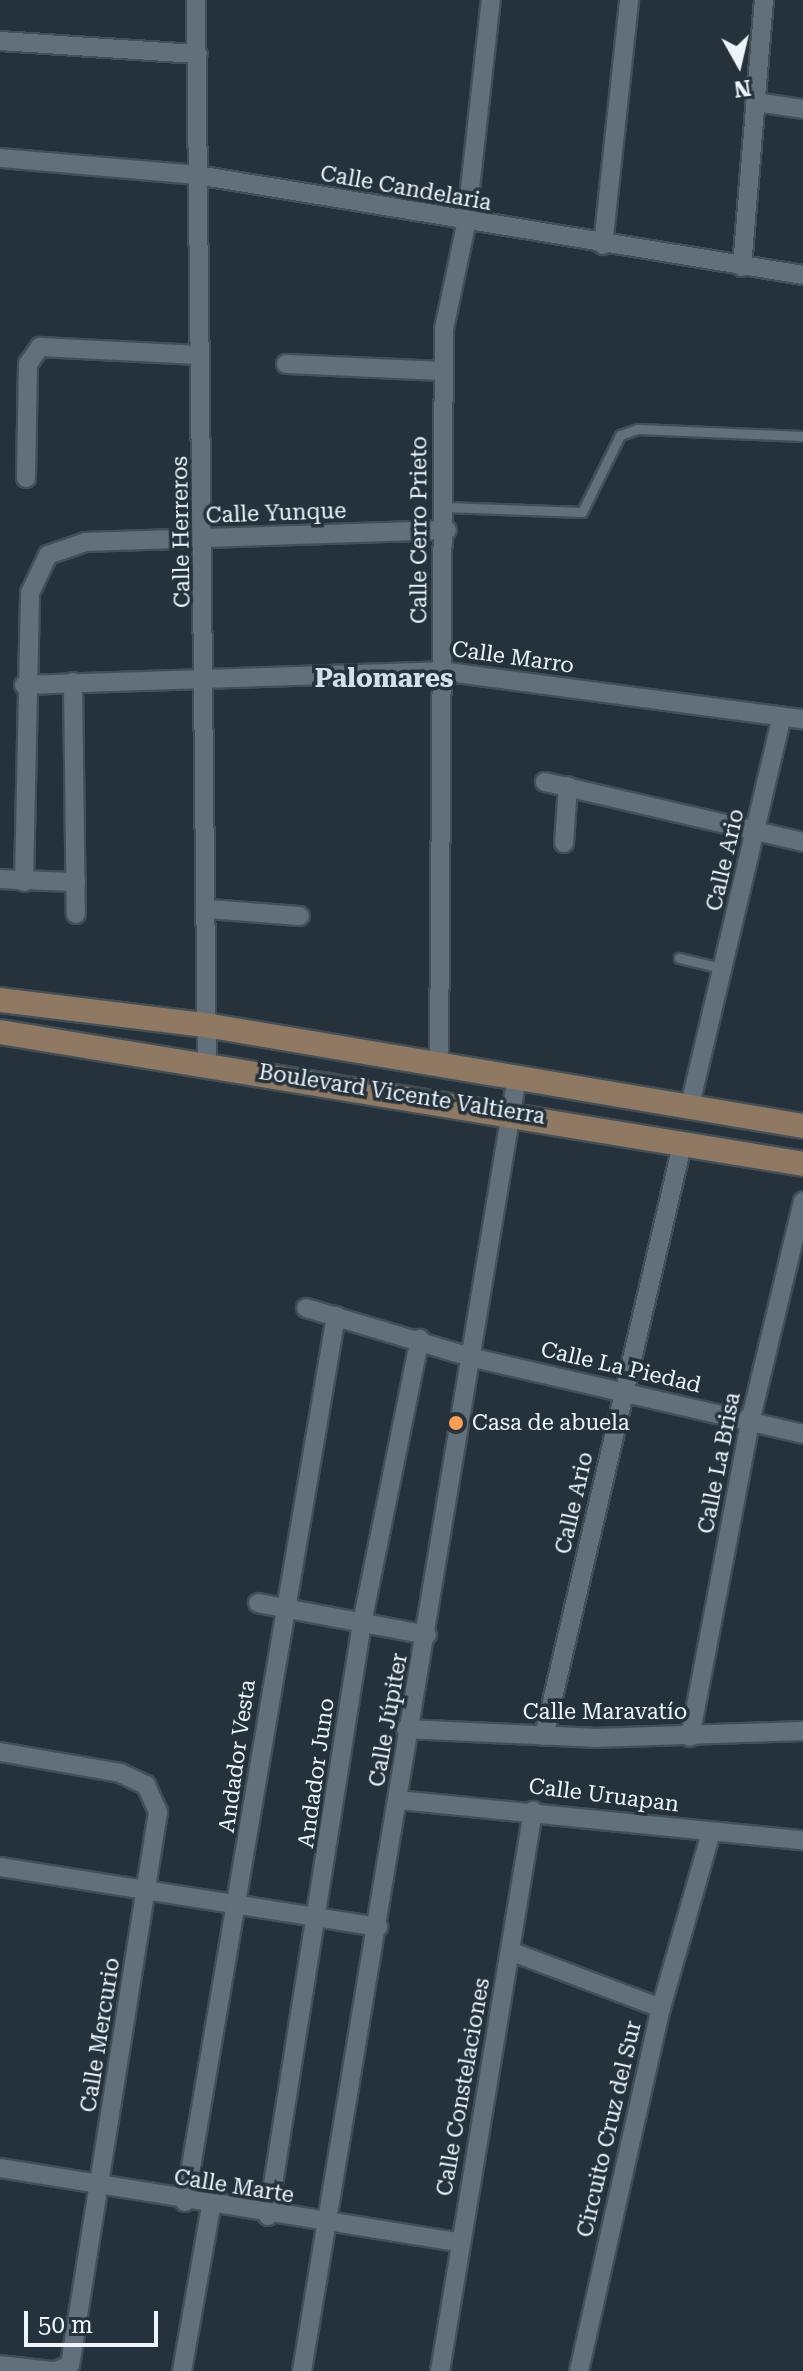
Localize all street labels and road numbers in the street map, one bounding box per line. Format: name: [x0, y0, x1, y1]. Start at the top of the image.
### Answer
street label: Calle Candelaria: [318, 160, 494, 216]
street label: Calle Cerro Prieto: [406, 436, 432, 624]
street label: Calle Herreros: [166, 456, 196, 608]
street label: Calle Yunque: [205, 497, 347, 529]
street label: Calle Marro: [450, 635, 576, 679]
street label: Calle Ario: [700, 806, 750, 914]
street label: Boulevard Vicente Valtierra: [257, 1058, 547, 1130]
street label: Calle La Piedad: [538, 1336, 704, 1398]
street label: Calle La Brisa: [692, 1390, 746, 1536]
street label: Calle Ario: [549, 1449, 599, 1557]
street label: Calle Júpiter: [363, 1651, 413, 1789]
street label: Andador Vesta: [213, 1678, 261, 1834]
street label: Andador Juno: [292, 1696, 340, 1850]
street label: Calle Maravatío: [523, 1699, 687, 1725]
street label: Calle Uruapan: [527, 1773, 681, 1817]
street label: Calle Mercurio: [75, 1956, 125, 2114]
street label: Calle Constelaciones: [431, 1976, 495, 2198]
street label: Circuito Cruz del Sur: [571, 2018, 647, 2240]
street label: Calle Marte: [172, 2163, 296, 2209]

